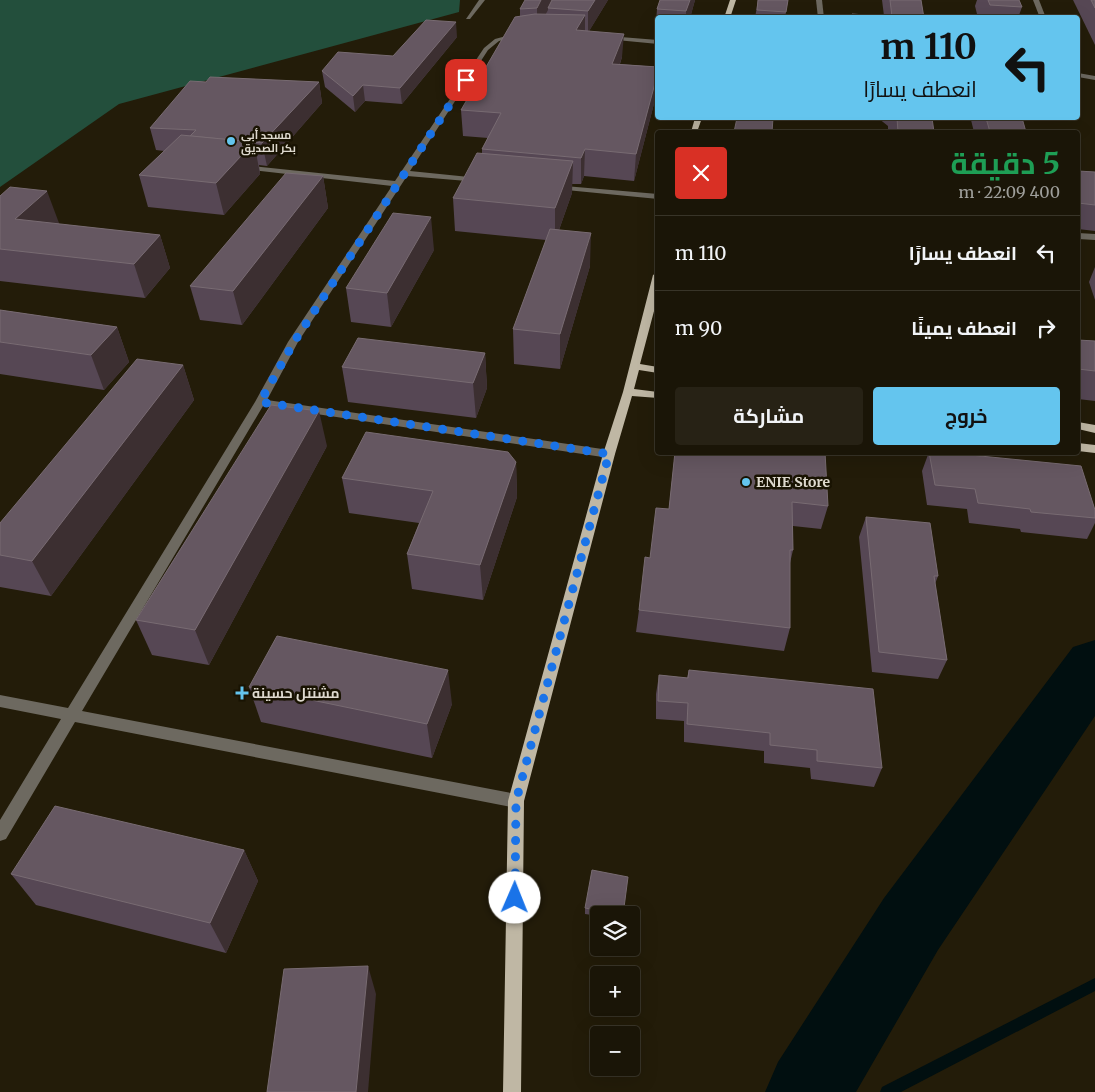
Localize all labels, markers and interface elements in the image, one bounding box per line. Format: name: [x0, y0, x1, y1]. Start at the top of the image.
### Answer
text: 110 m: [880, 25, 977, 69]
icon: left: [995, 35, 1060, 100]
pin: [445, 59, 487, 101]
icon: arrive: [452, 66, 480, 94]
text: انعطف يسارًا: [863, 75, 977, 103]
place label: مسجد أبي بكر الصديق: [241, 128, 296, 156]
marker: مسجد أبي بكر الصديق: [225, 135, 237, 147]
text: 5 دقيقة: [951, 144, 1060, 182]
button: close: [675, 147, 727, 199]
text: 400 m · 22:09: [958, 182, 1060, 202]
icon: left: [1032, 239, 1060, 267]
text: 110 m: [675, 241, 726, 265]
text: انعطف يسارًا: [909, 241, 1017, 265]
icon: right: [1032, 314, 1060, 342]
text: 90 m: [675, 316, 722, 340]
text: انعطف يمينًا: [911, 316, 1017, 340]
button: مشاركة: [675, 387, 863, 445]
button: خروج: [873, 387, 1060, 445]
place label: ENIE Store: [756, 473, 831, 491]
marker: ENIE Store: [740, 476, 752, 488]
place label: مشنتل حسينة: [252, 684, 339, 702]
marker: مشنتل حسينة: [236, 687, 248, 699]
position arrow: [488, 871, 540, 923]
map controls: [590, 906, 640, 1076]
button: layers: [590, 906, 640, 956]
button: +: [590, 966, 640, 1016]
button: −: [590, 1026, 640, 1076]

